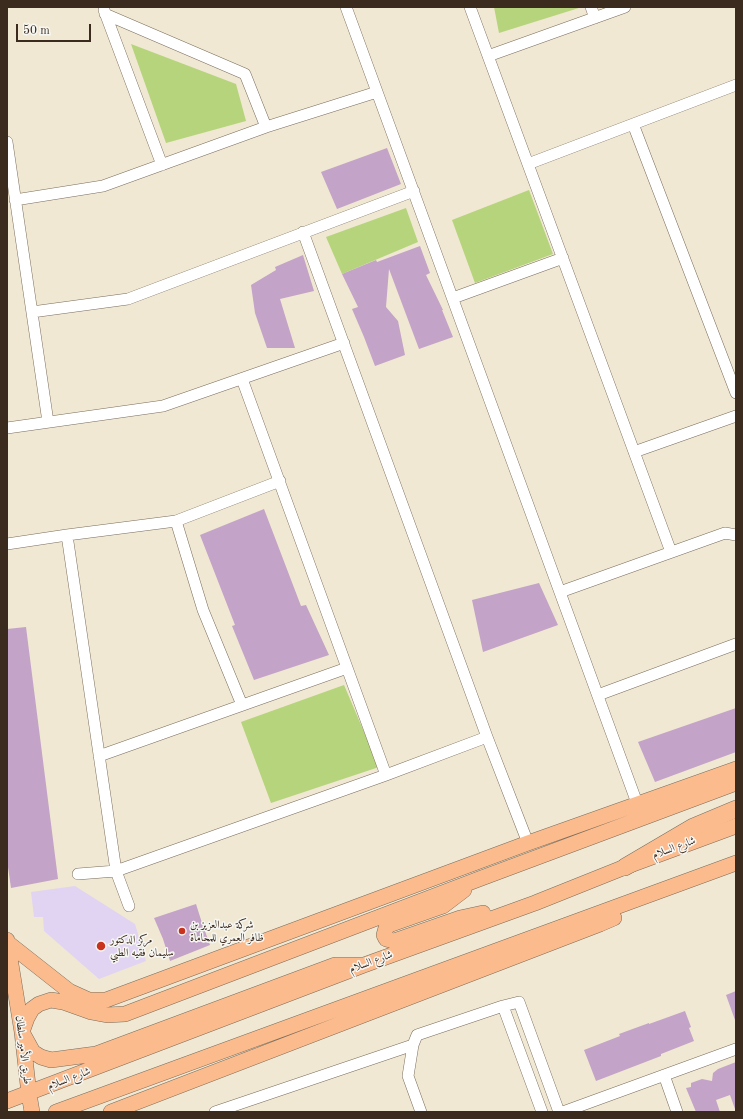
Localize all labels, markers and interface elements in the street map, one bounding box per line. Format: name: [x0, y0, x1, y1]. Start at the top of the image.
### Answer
scale bar: [18, 16, 93, 42]
text: 50 m: [23, 25, 50, 37]
street label: شارع السلام: [650, 834, 698, 862]
place label: شركة عبدالعزيز بن ظافر العمري للمحاماة: [190, 918, 264, 944]
marker: شركة عبدالعزيز بن ظافر العمري للمحاماة: [177, 926, 187, 936]
place label: مركز الدكتور سليمان فقيه الطبي: [110, 933, 174, 959]
marker: مركز الدكتور سليمان فقيه الطبي: [95, 940, 107, 952]
street label: شارع السلام: [347, 948, 395, 976]
street label: طريق الأمير سلطان: [12, 1015, 34, 1085]
street label: شارع السلام: [45, 1065, 93, 1093]

